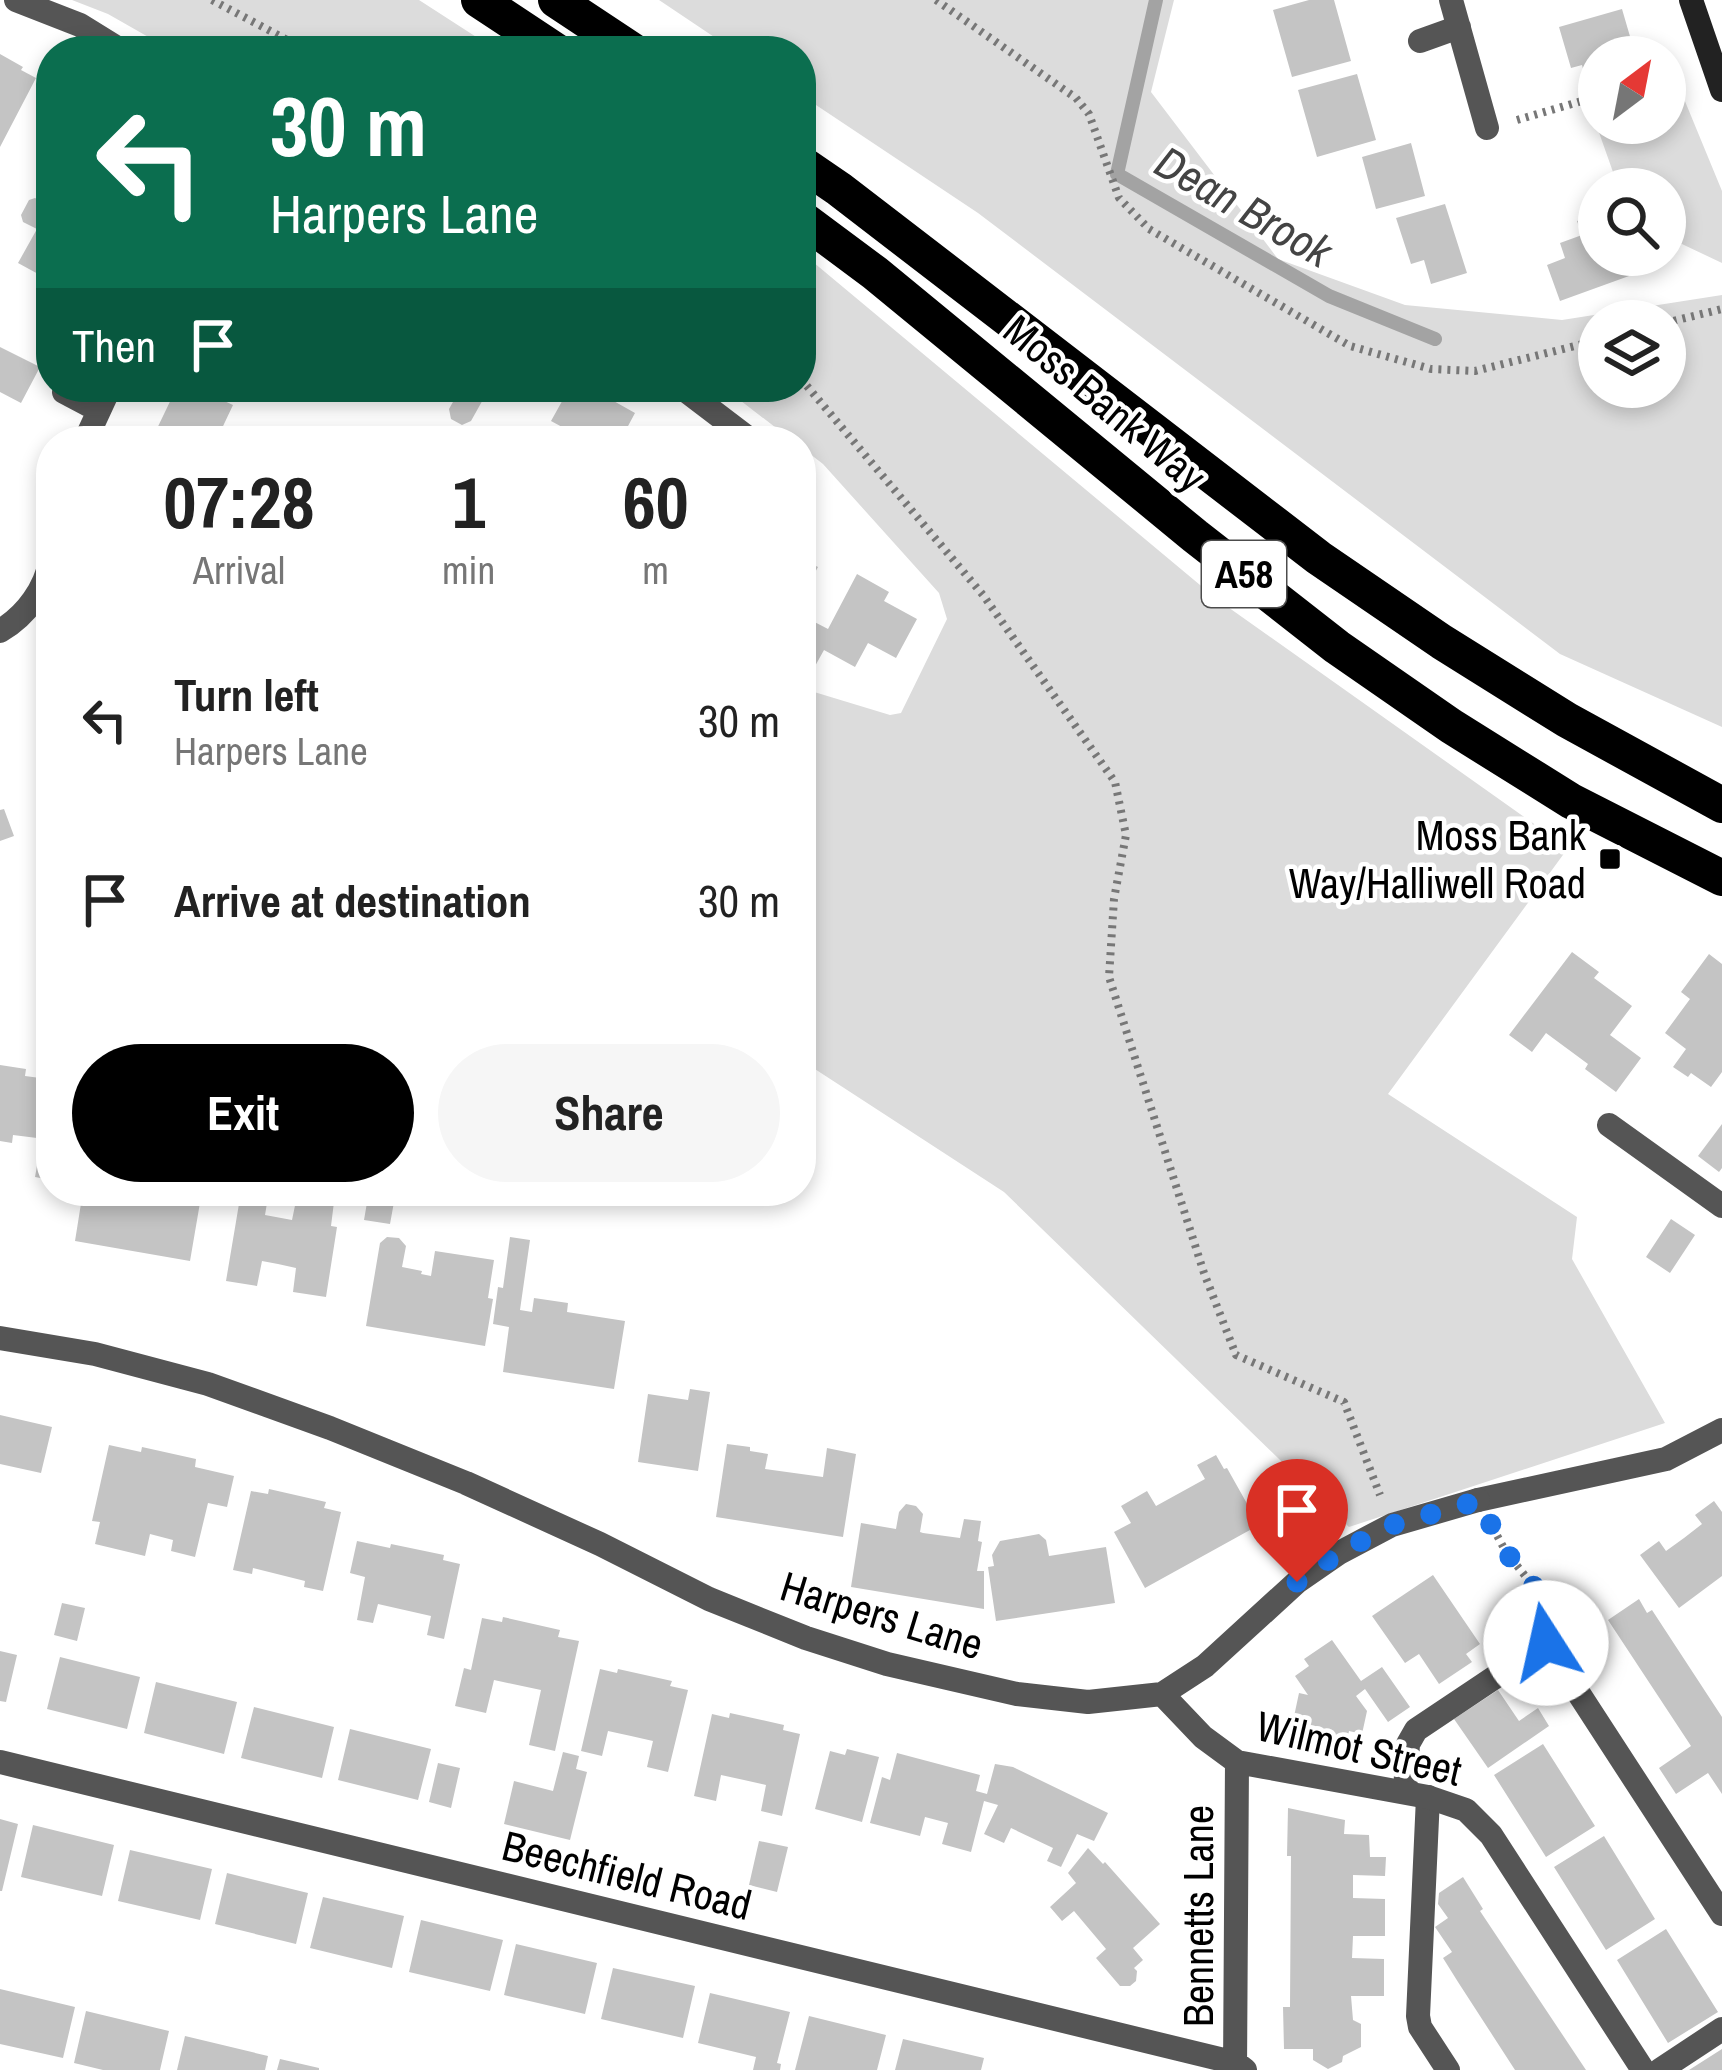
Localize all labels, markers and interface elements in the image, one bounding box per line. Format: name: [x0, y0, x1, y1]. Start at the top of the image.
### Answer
north arrow: [1578, 36, 1686, 144]
map controls: [1578, 36, 1686, 408]
text: 30 m: [270, 69, 427, 182]
icon: left: [72, 84, 228, 240]
water label: Dean Brook: [1144, 131, 1345, 282]
button: search: [1578, 168, 1686, 276]
text: Harpers Lane: [270, 177, 538, 250]
button: layers: [1578, 300, 1686, 408]
street label: Moss Bank Way: [992, 302, 1218, 504]
icon: arrive: [180, 312, 246, 378]
text: Then: [72, 315, 156, 376]
text: 07:28: [164, 453, 314, 550]
text: 1: [452, 453, 485, 550]
text: 60: [623, 453, 688, 550]
road number: A58: [1202, 541, 1286, 607]
text: Arrival: [193, 544, 285, 596]
text: min: [442, 544, 495, 596]
text: m: [642, 544, 669, 596]
text: Turn left: [174, 664, 319, 725]
icon: left: [72, 687, 138, 753]
text: 30 m: [698, 690, 780, 751]
text: Harpers Lane: [174, 725, 368, 777]
place label: Moss Bank Way/Halliwell Road: [1289, 807, 1587, 911]
marker: Moss Bank Way/Halliwell Road: [1597, 846, 1623, 872]
icon: arrive: [72, 867, 138, 933]
text: Arrive at destination: [174, 870, 531, 931]
text: 30 m: [698, 870, 780, 931]
button: Exit: [72, 1044, 414, 1182]
button: Share: [438, 1044, 780, 1182]
pin: [1246, 1459, 1348, 1582]
icon: arrive: [1264, 1477, 1330, 1543]
street label: Harpers Lane: [774, 1558, 990, 1672]
position arrow: [1483, 1580, 1609, 1706]
street label: Wilmot Street: [1251, 1697, 1467, 1799]
street label: Bennetts Lane: [1170, 1805, 1226, 2027]
street label: Beechfield Road: [497, 1817, 757, 1933]

